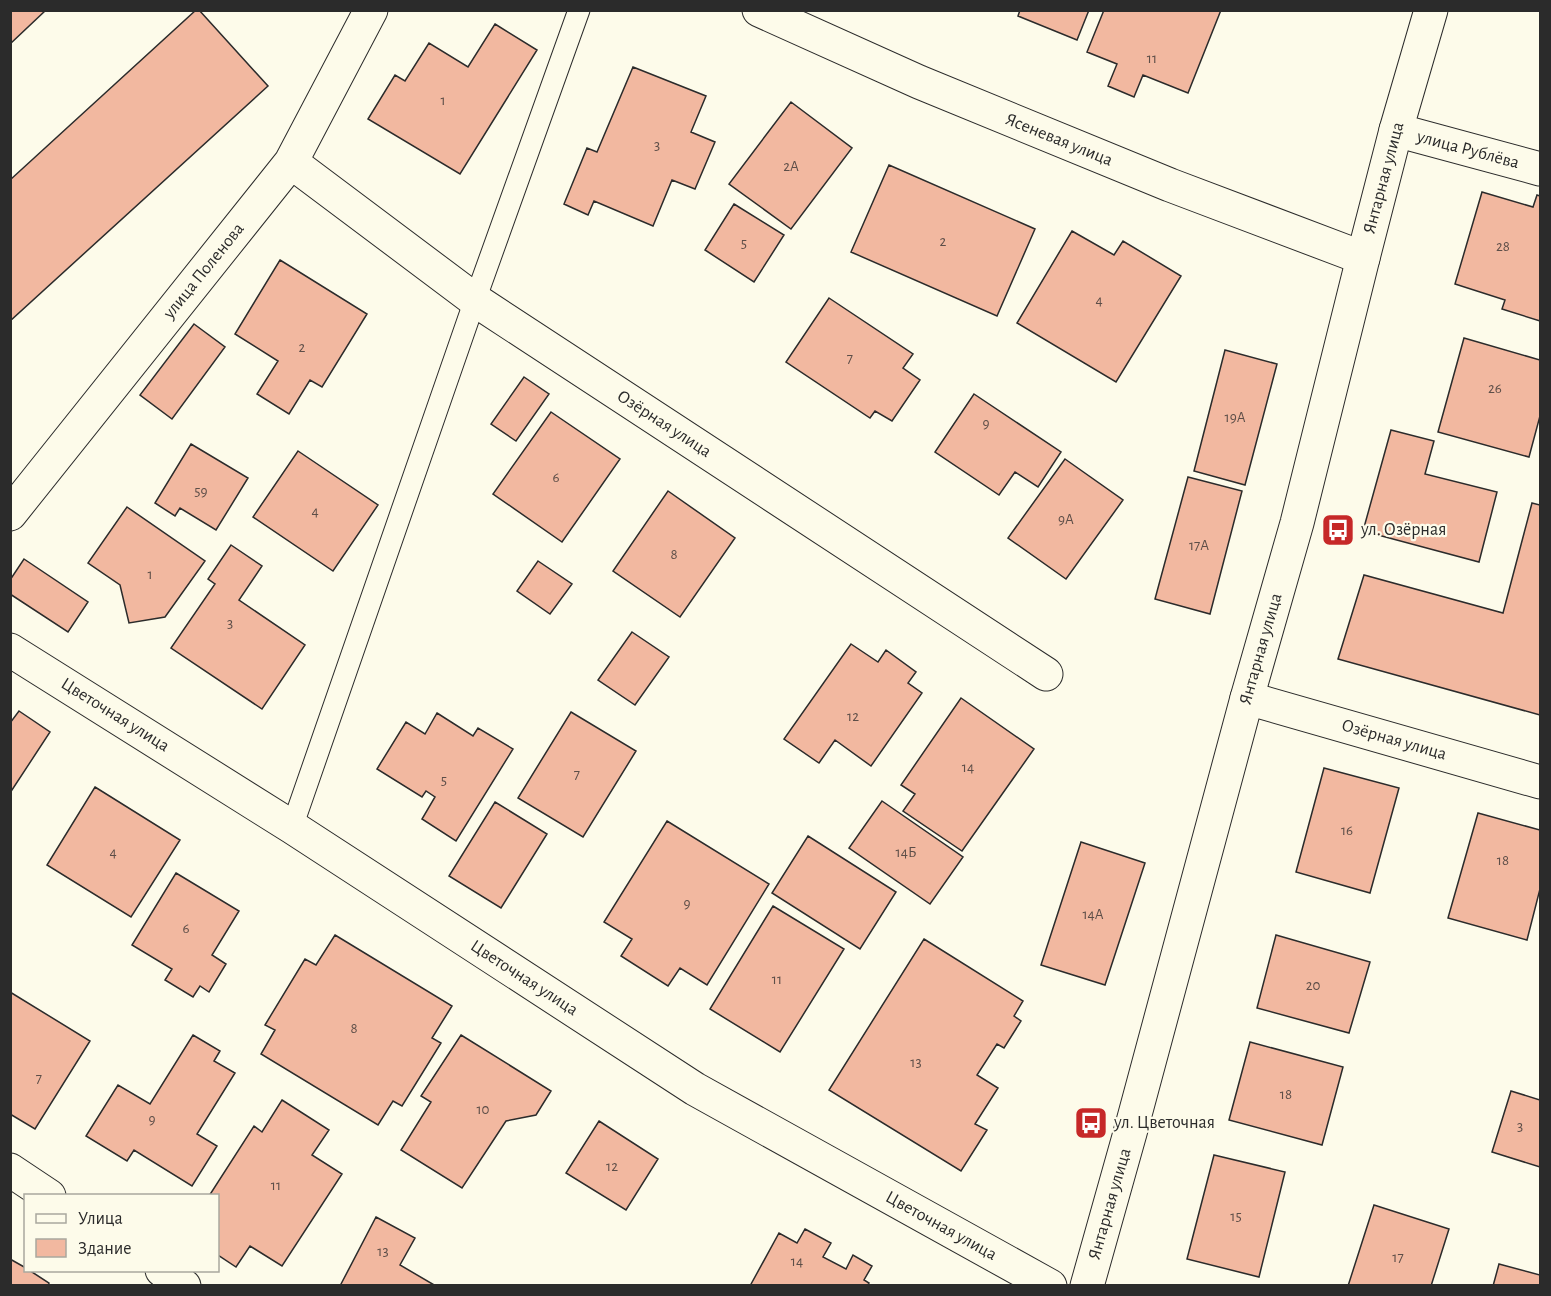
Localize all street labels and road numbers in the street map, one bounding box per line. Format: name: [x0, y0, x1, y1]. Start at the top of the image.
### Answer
street label: Ясеневая улица: [1003, 110, 1115, 170]
street label: Янтарная улица: [1360, 120, 1408, 236]
street label: улица Рублёва: [1414, 126, 1521, 172]
street label: улица Поленова: [159, 220, 248, 323]
street label: Озёрная улица: [614, 387, 714, 461]
street label: Янтарная улица: [1236, 591, 1286, 707]
street label: Цветочная улица: [58, 675, 172, 755]
street label: Озёрная улица: [1339, 716, 1449, 764]
street label: Цветочная улица: [467, 937, 581, 1019]
street label: Янтарная улица: [1085, 1146, 1135, 1262]
street label: Цветочная улица: [882, 1188, 1000, 1264]

